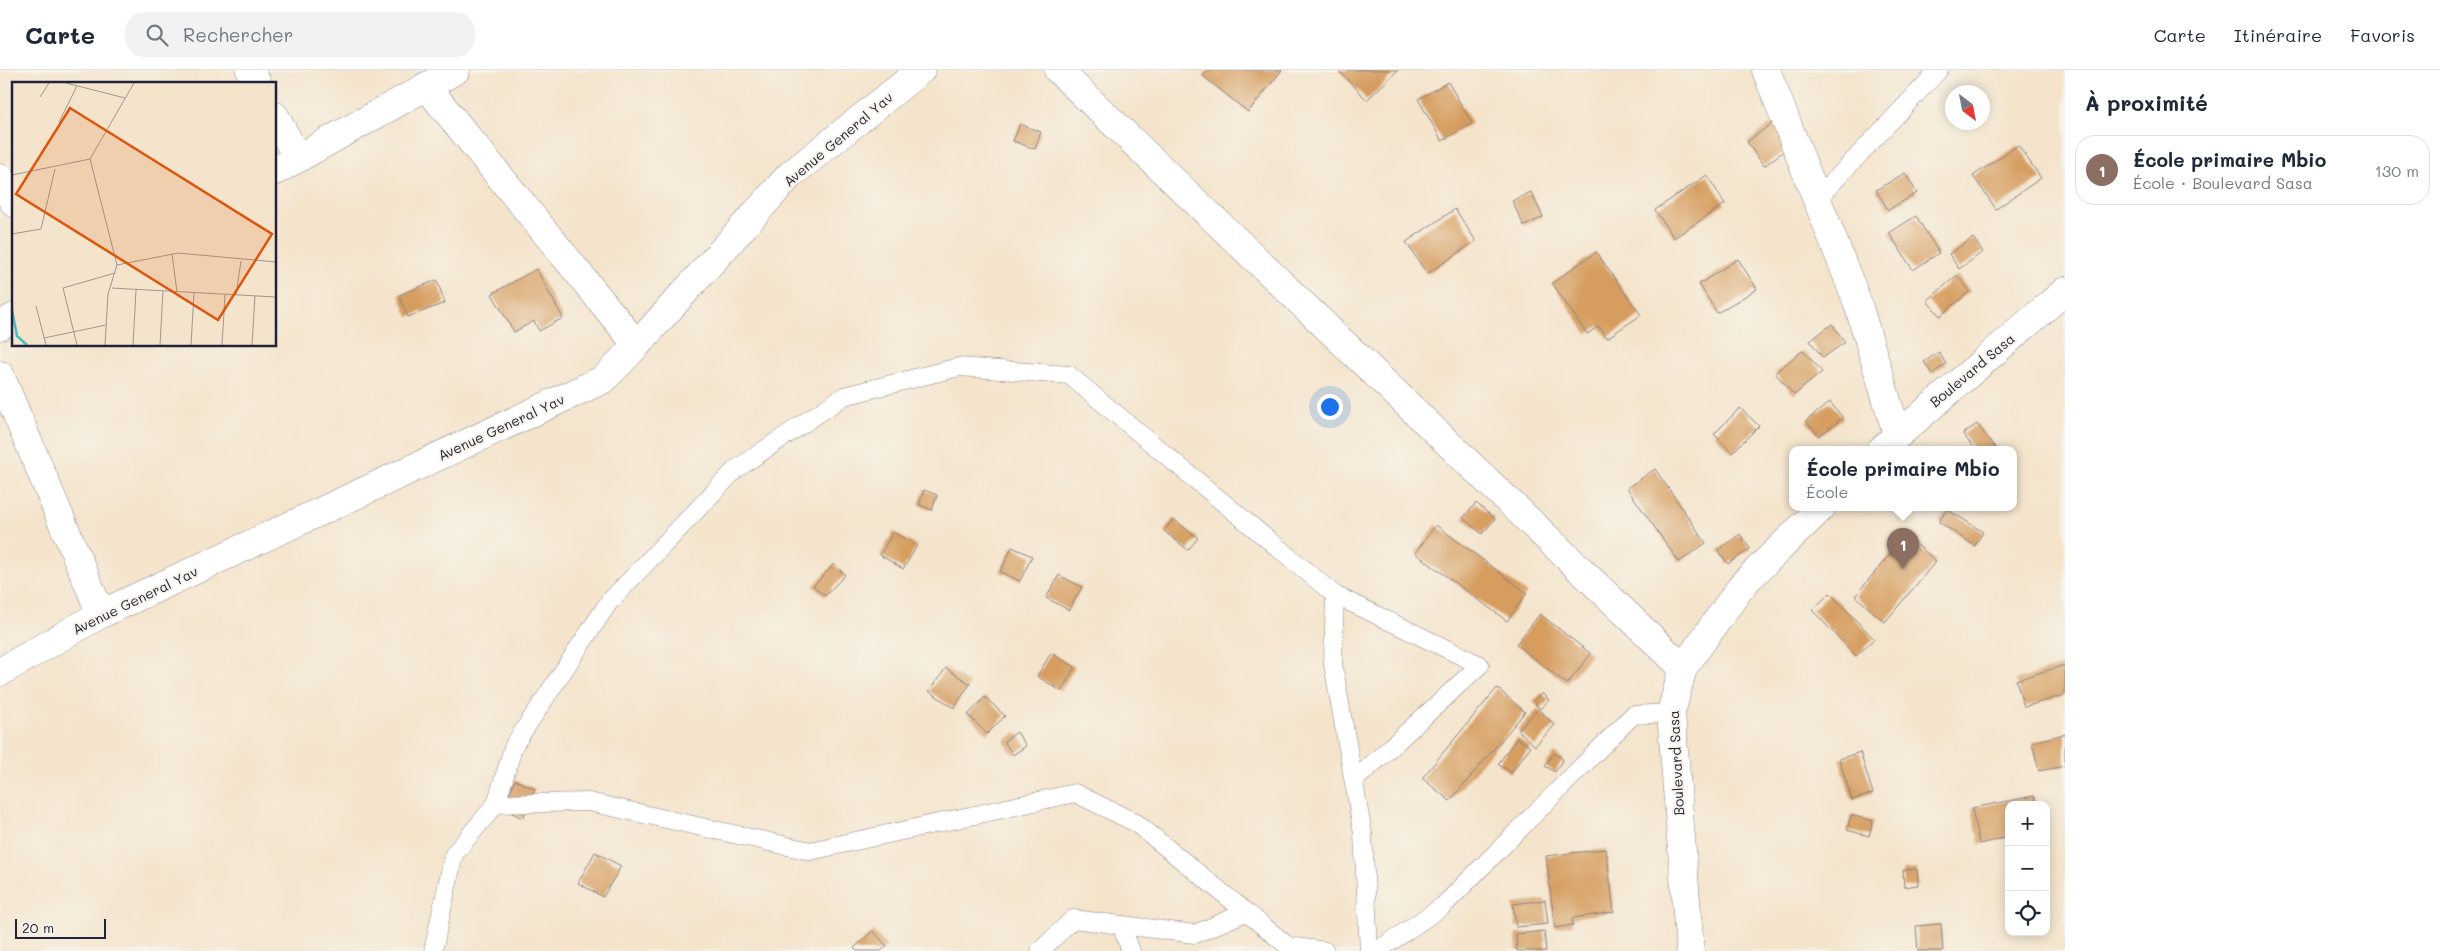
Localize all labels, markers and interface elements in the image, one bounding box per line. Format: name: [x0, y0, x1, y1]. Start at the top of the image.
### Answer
search box: [125, 12, 475, 57]
text: Carte: [25, 19, 95, 50]
icon: search: [143, 21, 171, 49]
text: Rechercher: [183, 22, 293, 47]
text: Carte: [2154, 23, 2206, 47]
text: Itinéraire: [2234, 23, 2322, 47]
text: Favoris: [2350, 23, 2415, 47]
inset map: [12, 82, 276, 346]
north arrow: [1945, 85, 1990, 130]
street label: Avenue General Yav: [779, 88, 897, 190]
text: À proximité: [2085, 89, 2208, 116]
text: École primaire Mbio: [2133, 147, 2326, 172]
text: 1: [2098, 160, 2106, 181]
text: 130 m: [2375, 160, 2419, 181]
text: École · Boulevard Sasa: [2133, 172, 2313, 193]
street label: Boulevard Sasa: [1925, 329, 2019, 411]
street label: Avenue General Yav: [435, 389, 567, 465]
your location: [1317, 394, 1343, 420]
popup: [1789, 446, 2017, 511]
text: École primaire Mbio: [1806, 456, 2000, 481]
text: École: [1806, 481, 1848, 502]
pin: 1: [1887, 528, 1919, 569]
street label: Avenue General Yav: [69, 561, 201, 639]
street label: Boulevard Sasa: [1664, 710, 1688, 816]
map controls: [2005, 801, 2050, 936]
button: +: [2005, 801, 2050, 846]
button: −: [2005, 846, 2050, 891]
button: locate: [2005, 891, 2050, 936]
scale bar: [15, 916, 106, 939]
text: 20 m: [22, 918, 54, 937]

